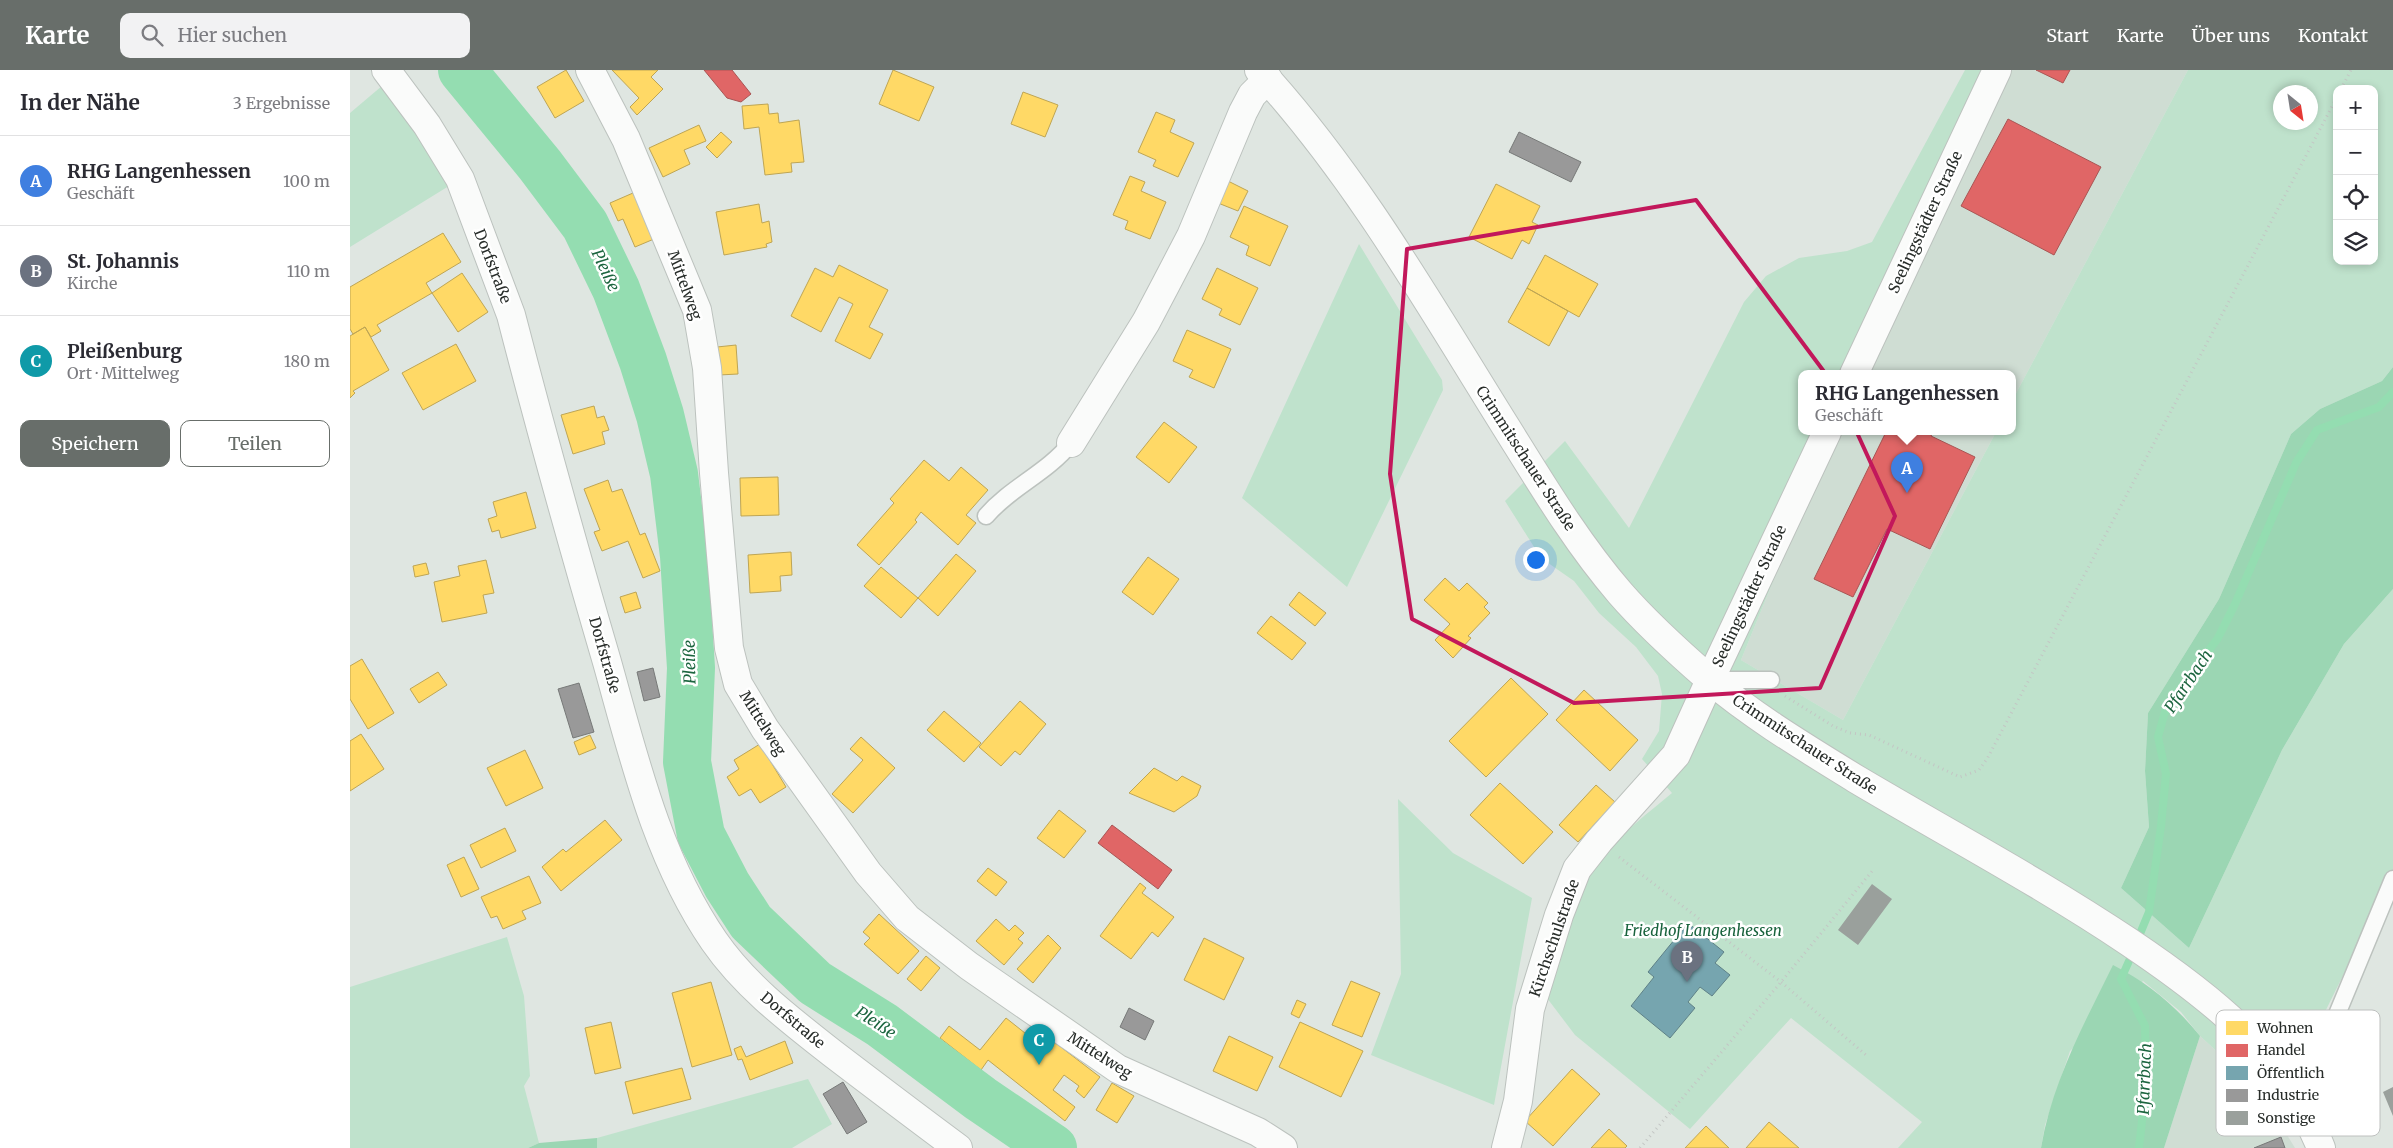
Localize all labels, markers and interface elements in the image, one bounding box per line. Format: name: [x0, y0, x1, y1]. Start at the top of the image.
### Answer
search box: [120, 13, 470, 58]
text: Karte: [25, 20, 90, 51]
icon: search: [138, 21, 166, 49]
text: Hier suchen: [178, 23, 287, 47]
text: Start: [2046, 24, 2089, 47]
text: Karte: [2117, 24, 2164, 47]
text: Über uns: [2192, 24, 2270, 47]
text: Kontakt: [2298, 24, 2368, 47]
north arrow: [2273, 85, 2318, 130]
map controls: [2333, 85, 2378, 265]
button: +: [2333, 85, 2378, 130]
text: In der Nähe: [20, 89, 140, 116]
text: 3 Ergebnisse: [233, 93, 330, 113]
button: −: [2333, 130, 2378, 175]
street label: Seelingstädter Straße: [1884, 148, 1966, 296]
text: RHG Langenhessen: [67, 159, 251, 183]
text: A: [30, 171, 42, 191]
text: 100 m: [283, 171, 330, 191]
button: locate: [2333, 175, 2378, 220]
text: Geschäft: [67, 183, 135, 203]
button: layers: [2333, 220, 2378, 265]
street label: Dorfstraße: [470, 226, 516, 306]
water label: Pleiße: [588, 246, 624, 294]
street label: Mittelweg: [664, 248, 706, 322]
text: St. Johannis: [67, 249, 179, 273]
text: B: [30, 261, 42, 281]
text: 110 m: [287, 261, 330, 281]
text: Kirche: [67, 273, 117, 293]
text: Pleißenburg: [67, 339, 182, 363]
text: C: [31, 351, 41, 371]
text: 180 m: [284, 351, 330, 371]
text: Ort · Mittelweg: [67, 363, 179, 383]
popup: [1798, 370, 2016, 435]
text: RHG Langenhessen: [1815, 381, 1999, 405]
street label: Crimmitschauer Straße: [1472, 382, 1580, 534]
text: Geschäft: [1815, 405, 1883, 425]
button: Speichern: [20, 420, 170, 467]
button: Teilen: [180, 420, 330, 467]
pin: A: [1891, 452, 1923, 493]
street label: Seelingstädter Straße: [1708, 522, 1790, 670]
your location: [1523, 547, 1549, 573]
street label: Dorfstraße: [585, 615, 625, 695]
water label: Pleiße: [679, 640, 699, 684]
water label: Pfarrbach: [2160, 646, 2216, 716]
street label: Mittelweg: [736, 687, 790, 759]
street label: Crimmitschauer Straße: [1729, 690, 1881, 798]
street label: Kirchschulstraße: [1525, 876, 1583, 999]
park label: Friedhof Langenhessen: [1623, 921, 1782, 940]
pin: B: [1671, 941, 1703, 982]
street label: Dorfstraße: [757, 988, 829, 1053]
water label: Pleiße: [852, 1002, 900, 1042]
legend: [2216, 1010, 2380, 1136]
text: Wohnen: [2256, 1019, 2313, 1037]
pin: C: [1023, 1024, 1055, 1065]
street label: Mittelweg: [1064, 1028, 1136, 1082]
text: Handel: [2257, 1041, 2306, 1059]
water label: Pfarrbach: [2133, 1043, 2155, 1115]
text: Öffentlich: [2257, 1064, 2324, 1082]
text: Industrie: [2257, 1086, 2319, 1104]
text: Sonstige: [2257, 1109, 2315, 1127]

